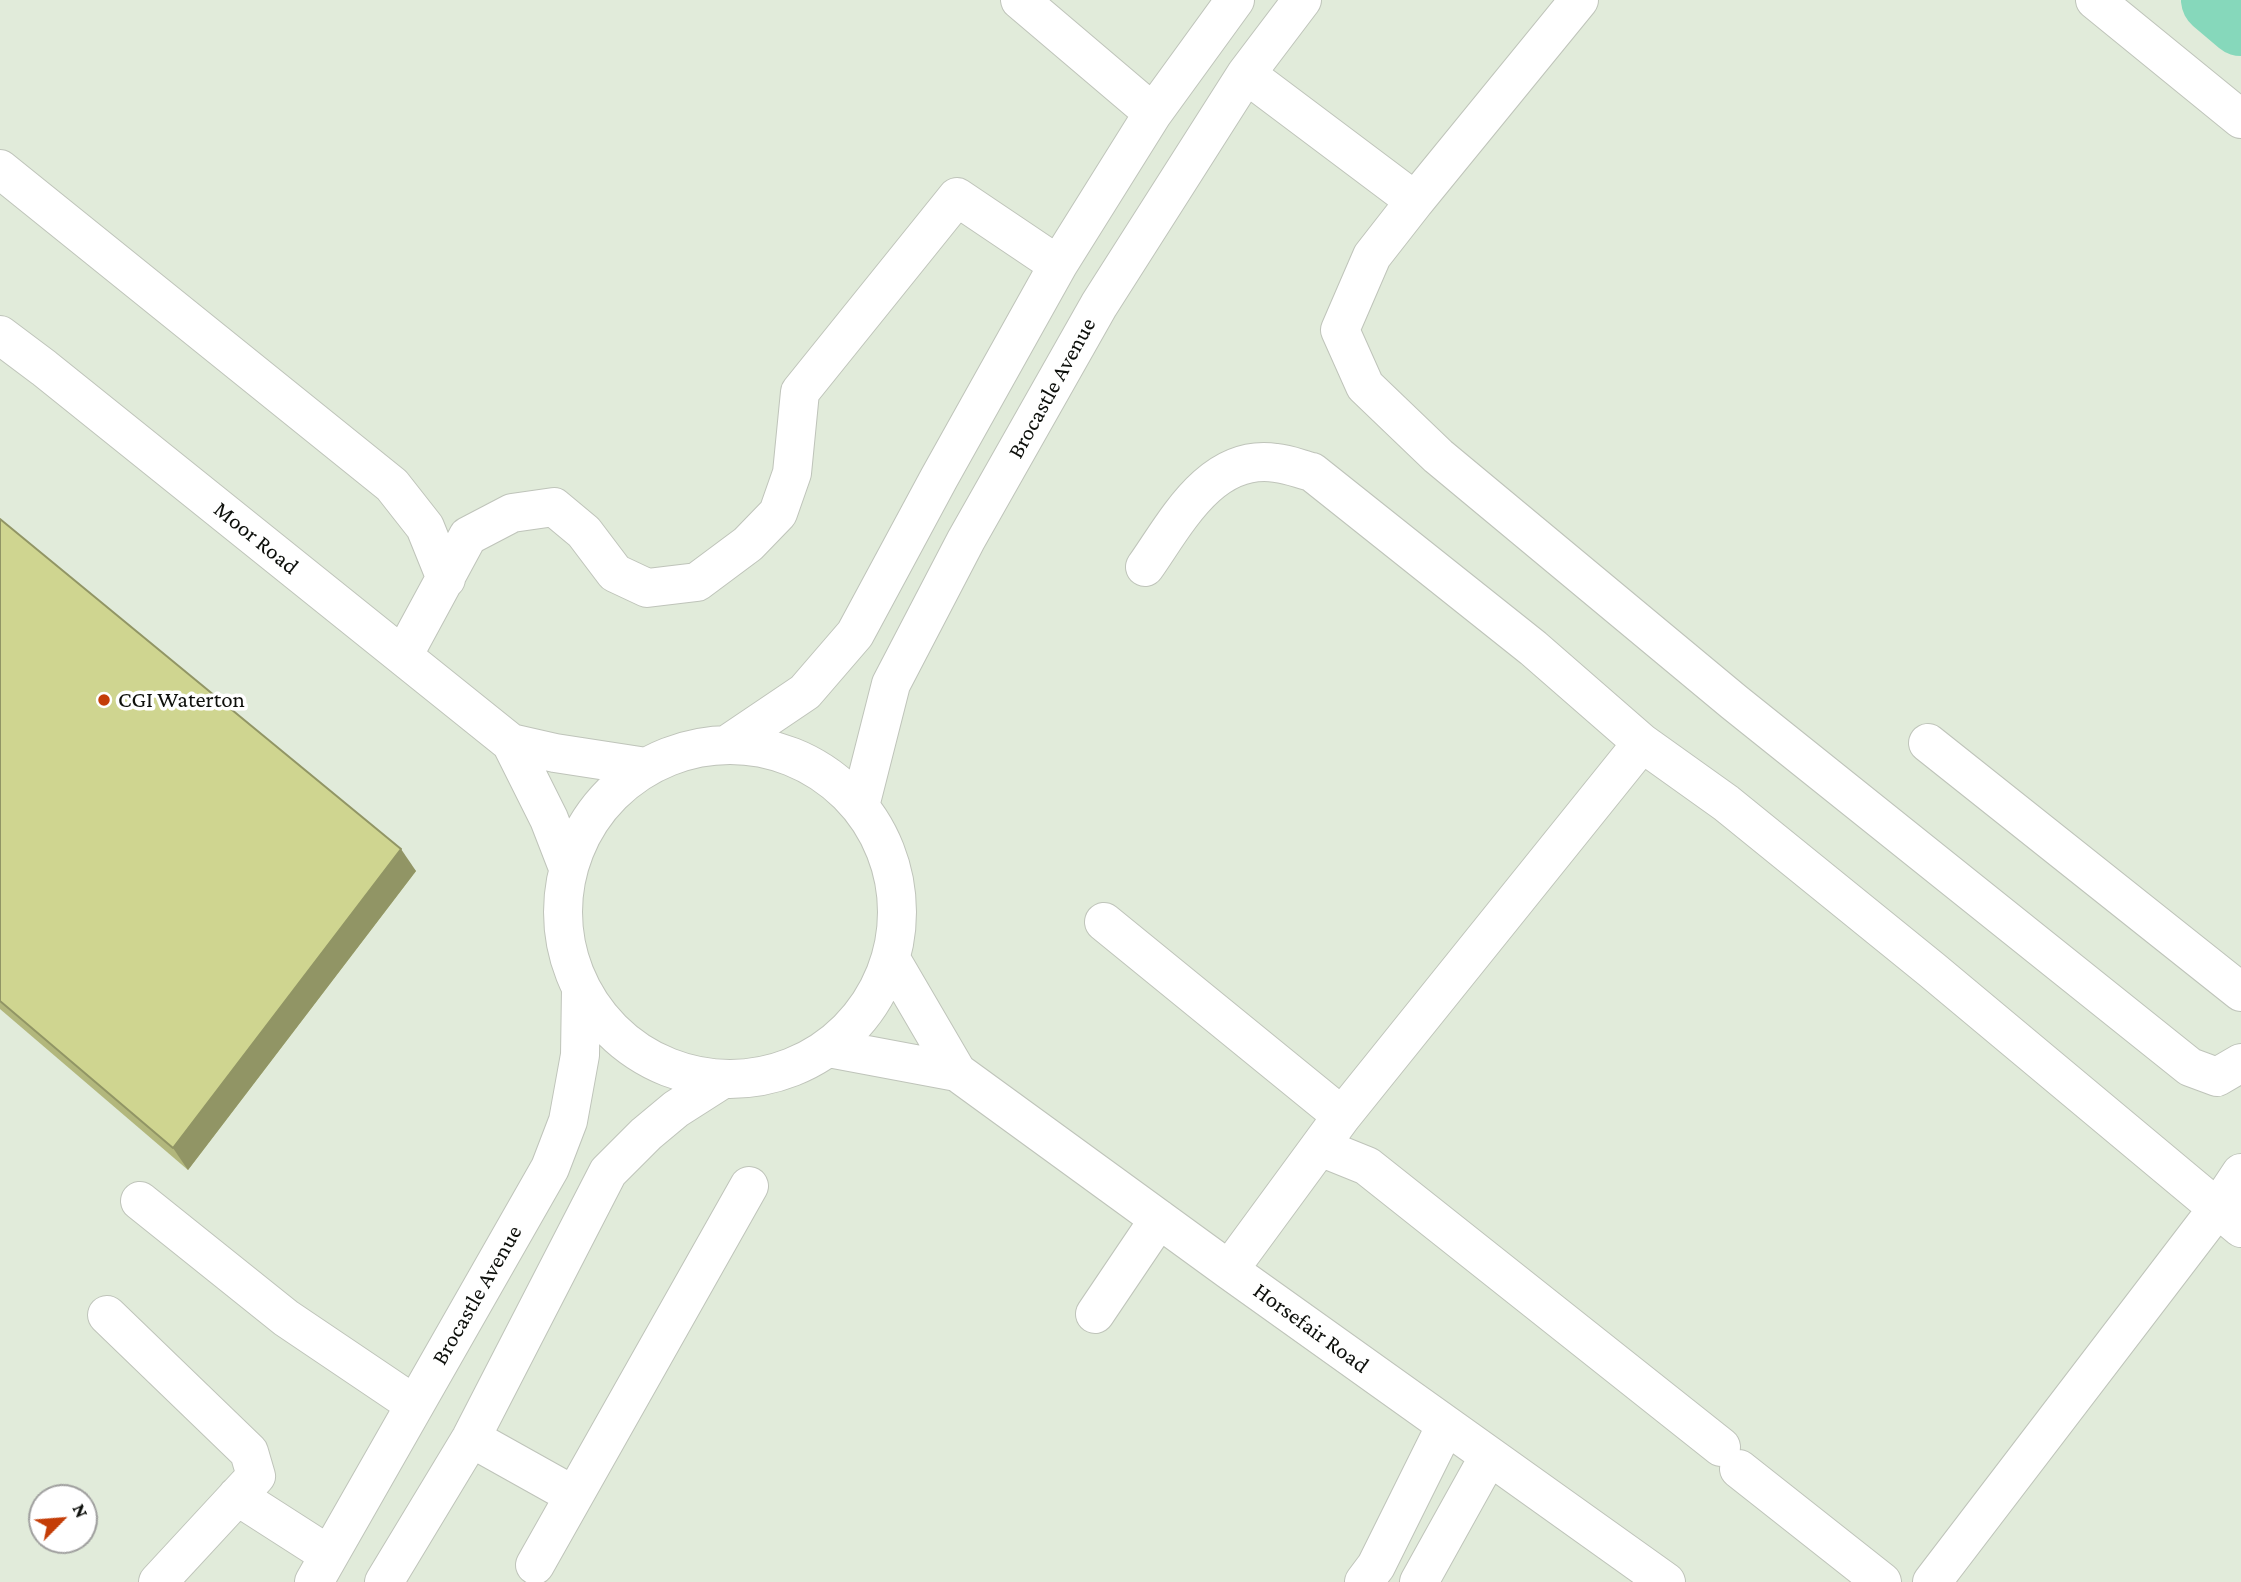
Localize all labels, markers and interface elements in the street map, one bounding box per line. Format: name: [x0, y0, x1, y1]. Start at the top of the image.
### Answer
street label: Brocastle Avenue: [1002, 313, 1102, 463]
street label: Moor Road: [208, 495, 304, 581]
place label: CGI Waterton: [118, 686, 245, 714]
marker: CGI Waterton: [96, 692, 112, 708]
street label: Brocastle Avenue: [426, 1220, 528, 1370]
street label: Horsefair Road: [1248, 1277, 1374, 1379]
north arrow: [28, 1484, 98, 1554]
text: N: [68, 1500, 93, 1521]

